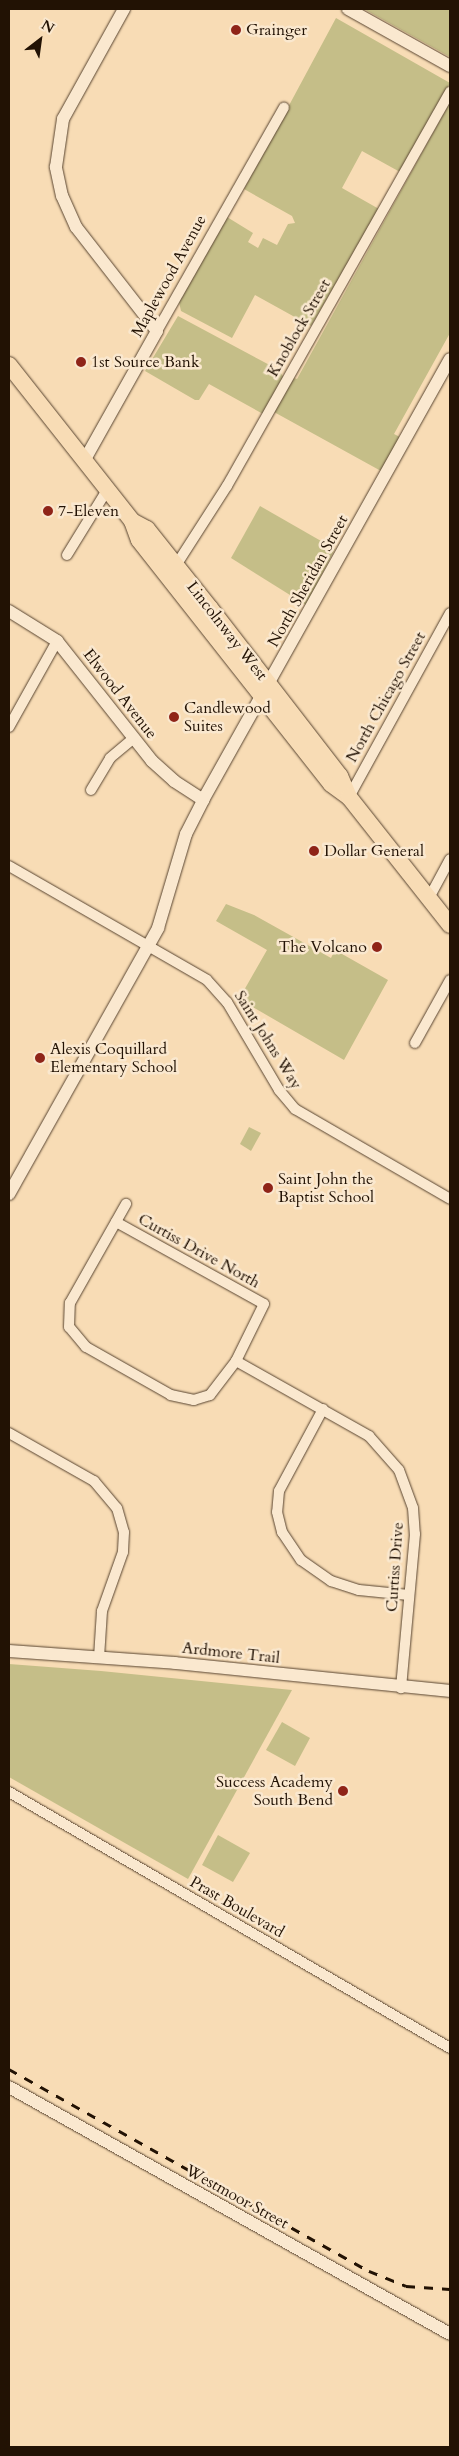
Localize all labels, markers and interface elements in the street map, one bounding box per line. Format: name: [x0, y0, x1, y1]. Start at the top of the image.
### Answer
north arrow: [15, 15, 65, 65]
text: N: [38, 15, 58, 38]
place label: Grainger: [246, 20, 307, 40]
marker: Grainger: [230, 24, 242, 36]
street label: Maplewood Avenue: [127, 212, 211, 340]
street label: Knoblock Street: [263, 276, 335, 380]
place label: 1st Source Bank: [91, 352, 199, 372]
marker: 1st Source Bank: [75, 356, 87, 368]
place label: 7-Eleven: [58, 501, 119, 521]
marker: 7-Eleven: [42, 505, 54, 517]
street label: North Sheridan Street: [264, 512, 352, 650]
street label: Lincolnway West: [182, 578, 272, 684]
street label: North Chicago Street: [342, 628, 430, 766]
street label: Elwood Avenue: [79, 645, 161, 743]
place label: Candlewood Suites: [184, 698, 271, 736]
marker: Candlewood Suites: [168, 711, 180, 723]
place label: Dollar General: [324, 841, 424, 861]
marker: Dollar General: [308, 845, 320, 857]
place label: The Volcano: [278, 937, 367, 957]
marker: The Volcano: [371, 941, 383, 953]
street label: Saint Johns Way: [230, 987, 306, 1093]
place label: Alexis Coquillard Elementary School: [50, 1039, 177, 1077]
marker: Alexis Coquillard Elementary School: [34, 1052, 46, 1064]
place label: Saint John the Baptist School: [278, 1169, 374, 1207]
marker: Saint John the Baptist School: [262, 1182, 274, 1194]
street label: Curtiss Drive North: [135, 1210, 263, 1292]
street label: Curtiss Drive: [382, 1521, 408, 1613]
street label: Ardmore Trail: [181, 1638, 281, 1668]
place label: Success Academy South Bend: [216, 1772, 333, 1810]
marker: Success Academy South Bend: [337, 1785, 349, 1797]
street label: Prast Boulevard: [186, 1872, 288, 1942]
street label: Westmoor Street: [182, 2161, 292, 2233]

